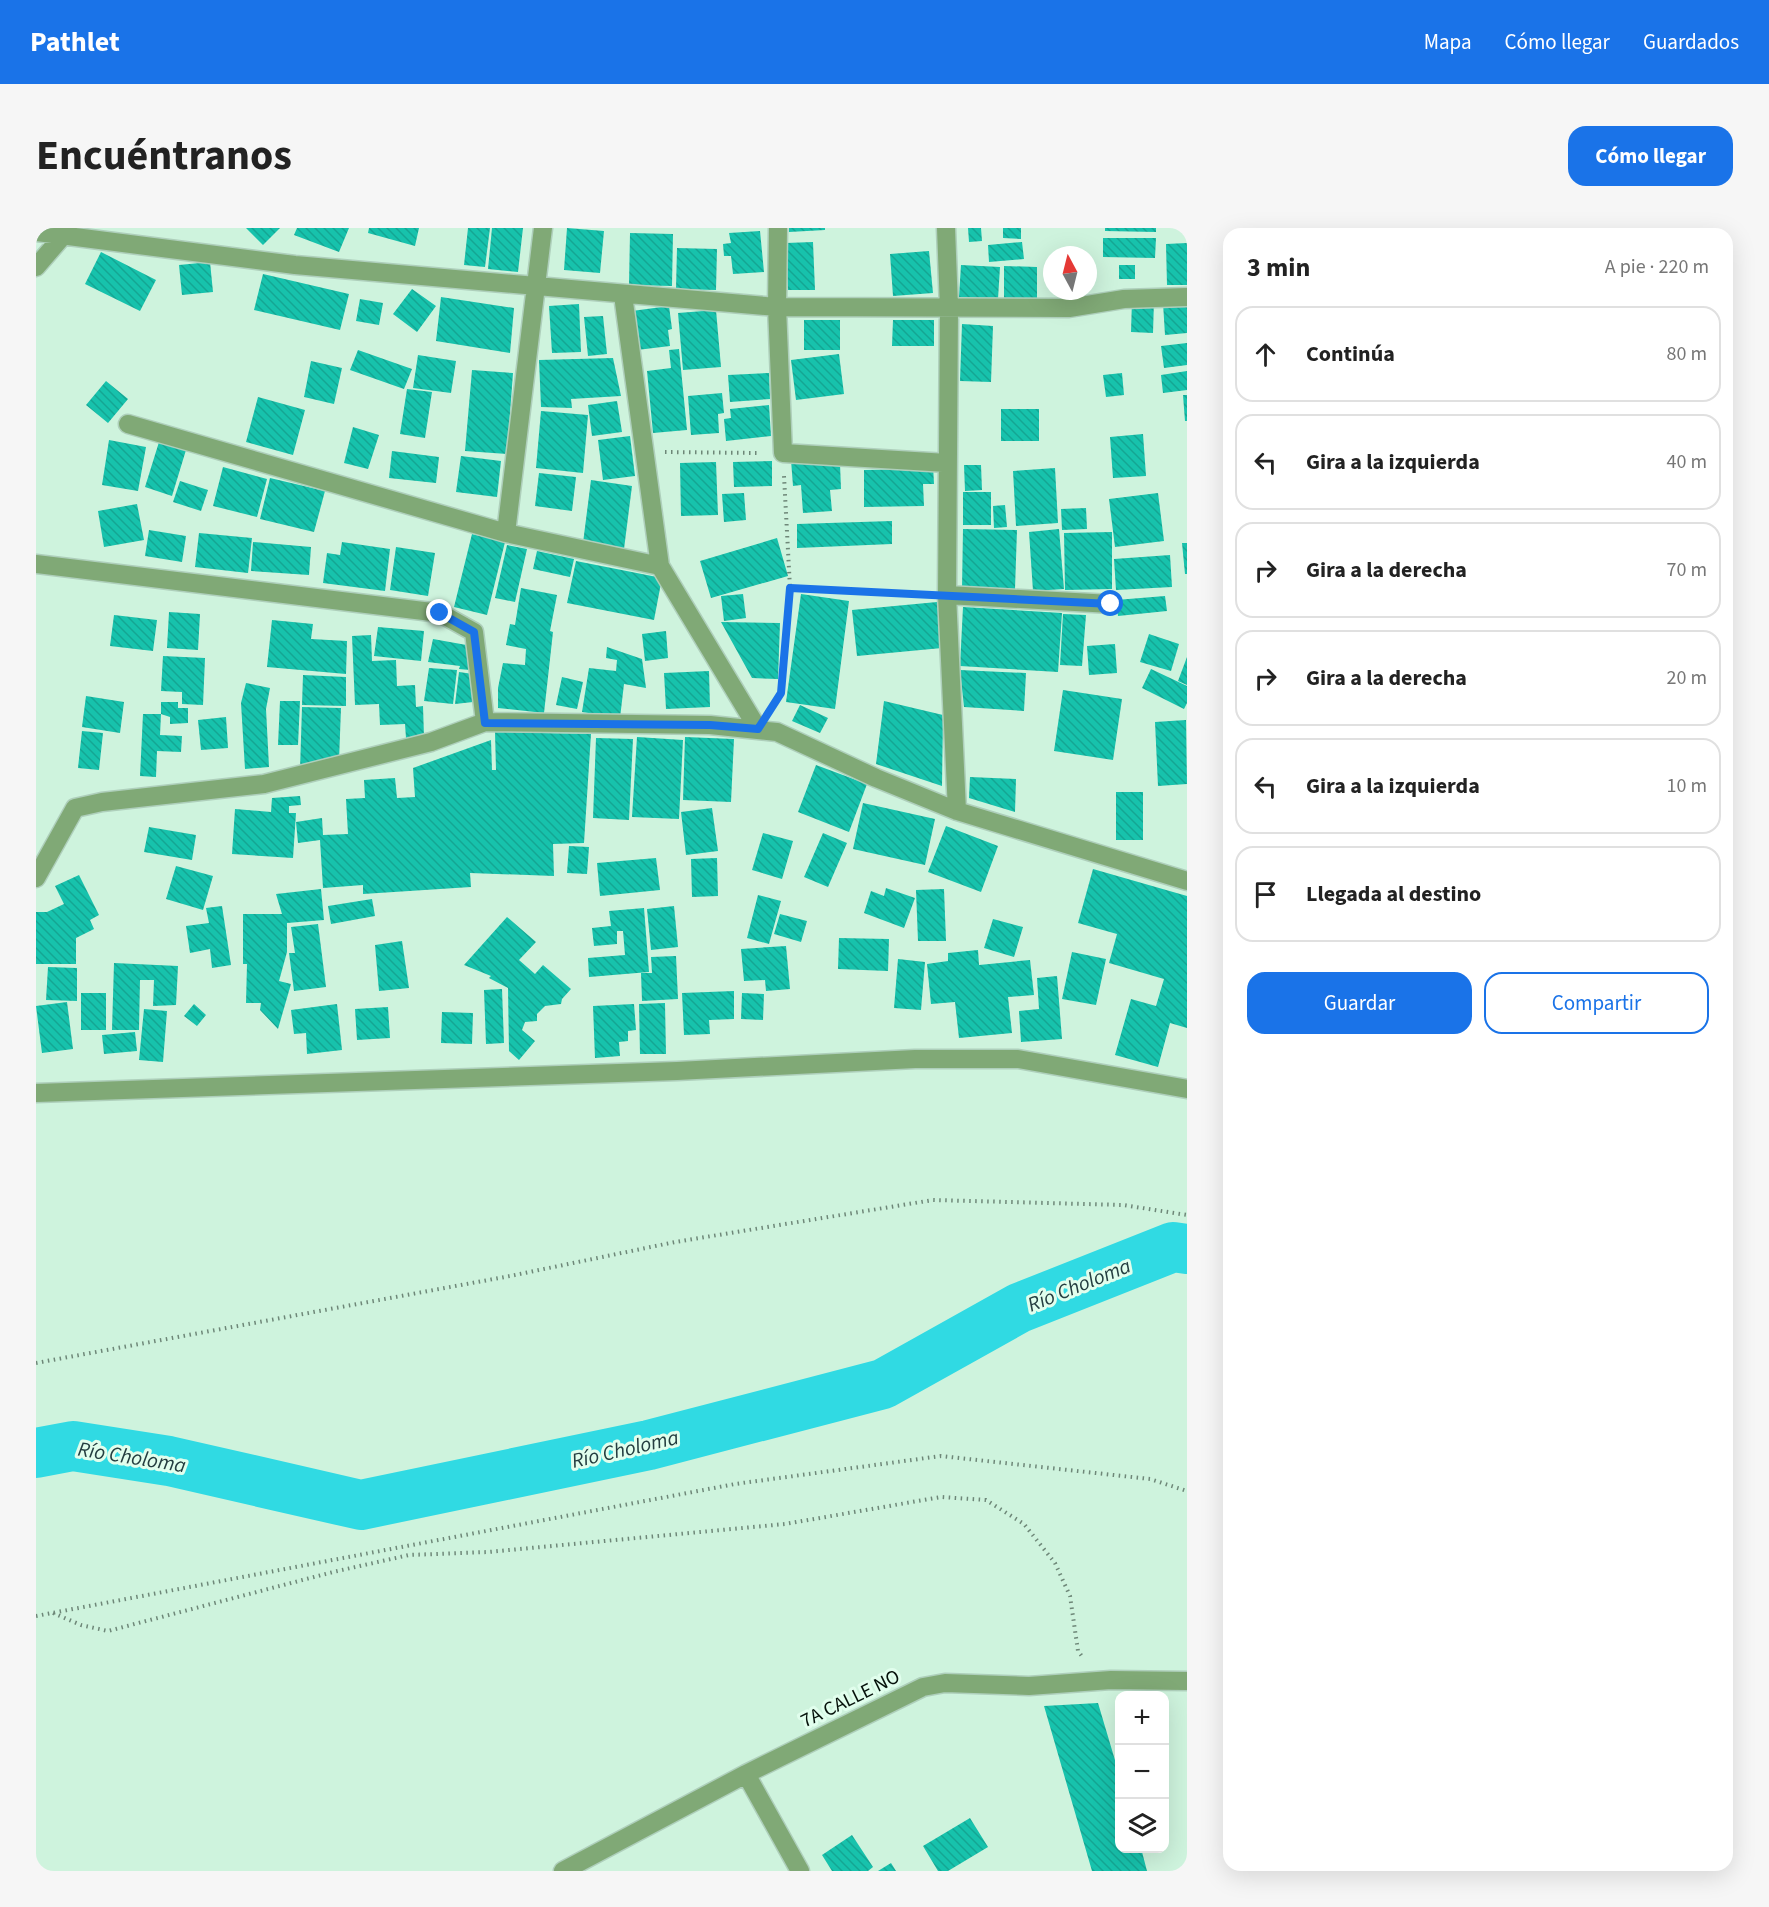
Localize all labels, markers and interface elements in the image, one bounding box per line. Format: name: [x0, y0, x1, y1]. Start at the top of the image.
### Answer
text: Pathlet: [30, 22, 120, 62]
text: Mapa: [1424, 27, 1472, 57]
text: Cómo llegar: [1505, 27, 1610, 57]
text: Guardados: [1643, 27, 1739, 57]
text: Encuéntranos: [36, 126, 292, 186]
button: Cómo llegar: [1568, 126, 1733, 186]
north arrow: [1043, 246, 1097, 300]
text: 3 min: [1247, 249, 1310, 286]
text: A pie · 220 m: [1605, 253, 1709, 281]
icon: ahead: [1249, 338, 1282, 371]
text: Continúa: [1306, 338, 1395, 370]
text: 80 m: [1667, 340, 1707, 368]
icon: left: [1249, 446, 1282, 479]
text: Gira a la izquierda: [1306, 446, 1480, 478]
text: 40 m: [1667, 448, 1707, 476]
icon: right: [1249, 554, 1282, 587]
text: Gira a la derecha: [1306, 554, 1467, 586]
text: 70 m: [1667, 556, 1707, 584]
route start: [1097, 590, 1123, 616]
route end: [426, 599, 452, 625]
icon: right: [1249, 662, 1282, 695]
text: Gira a la derecha: [1306, 662, 1467, 694]
text: 20 m: [1667, 664, 1707, 692]
icon: left: [1249, 770, 1282, 803]
text: Gira a la izquierda: [1306, 770, 1480, 802]
text: 10 m: [1667, 772, 1707, 800]
icon: arrive: [1249, 878, 1282, 911]
text: Llegada al destino: [1306, 878, 1481, 910]
button: Guardar: [1247, 972, 1472, 1034]
button: Compartir: [1484, 972, 1709, 1034]
water label: Río Choloma: [1023, 1251, 1135, 1319]
water label: Río Choloma: [569, 1422, 681, 1476]
water label: Río Choloma: [76, 1434, 188, 1480]
street label: 7A CALLE NO: [796, 1663, 905, 1735]
map controls: [1115, 1691, 1169, 1853]
button: +: [1115, 1691, 1169, 1745]
button: −: [1115, 1745, 1169, 1799]
button: layers: [1115, 1799, 1169, 1853]

